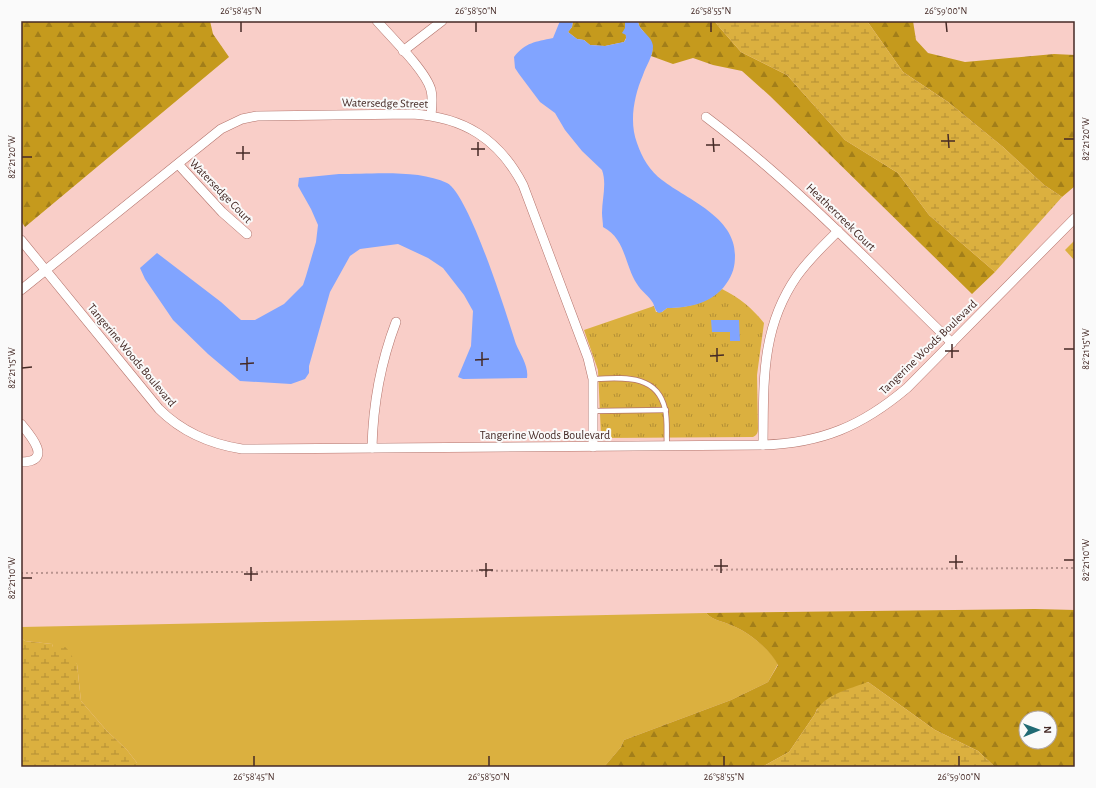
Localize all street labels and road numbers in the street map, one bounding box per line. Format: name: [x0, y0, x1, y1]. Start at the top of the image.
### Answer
street label: Watersedge Street: [342, 96, 429, 110]
street label: Watersedge Court: [188, 157, 255, 225]
street label: Heathercreek Court: [804, 181, 878, 253]
street label: Tangerine Woods Boulevard: [877, 297, 979, 397]
street label: Tangerine Woods Boulevard: [85, 301, 179, 409]
street label: Tangerine Woods Boulevard: [480, 429, 610, 441]

